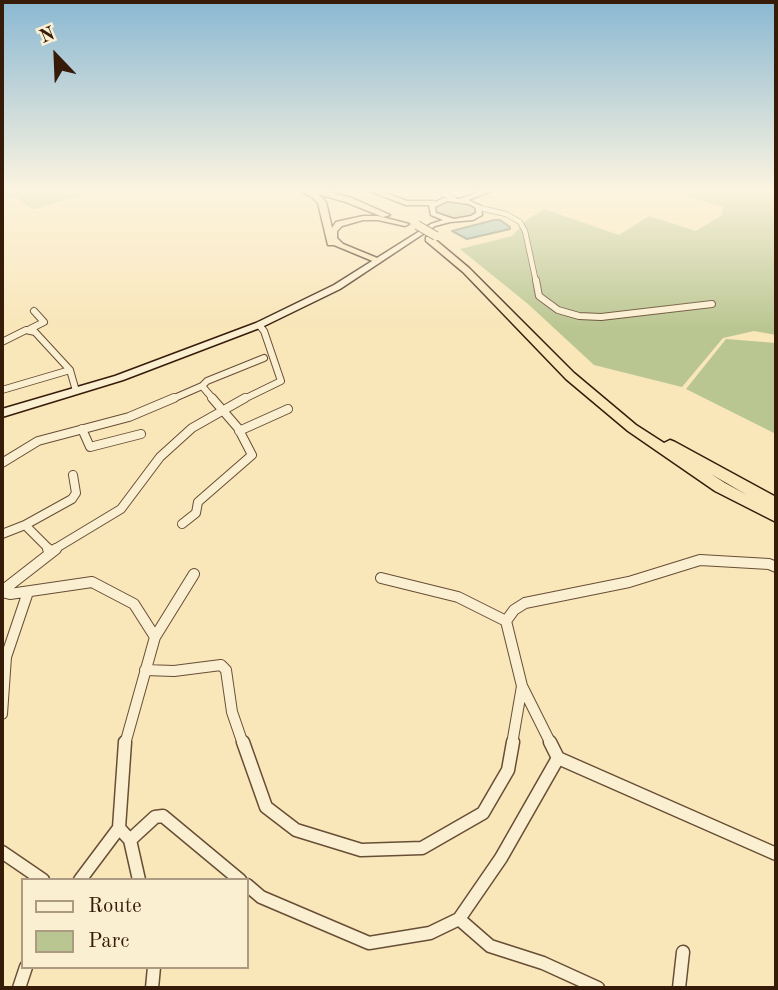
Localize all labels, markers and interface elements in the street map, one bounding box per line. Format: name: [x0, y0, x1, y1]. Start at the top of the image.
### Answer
north arrow: [21, 21, 91, 91]
text: N: [37, 25, 58, 48]
legend: [21, 878, 248, 969]
text: Route: [88, 896, 142, 917]
text: Parc: [88, 931, 130, 952]

